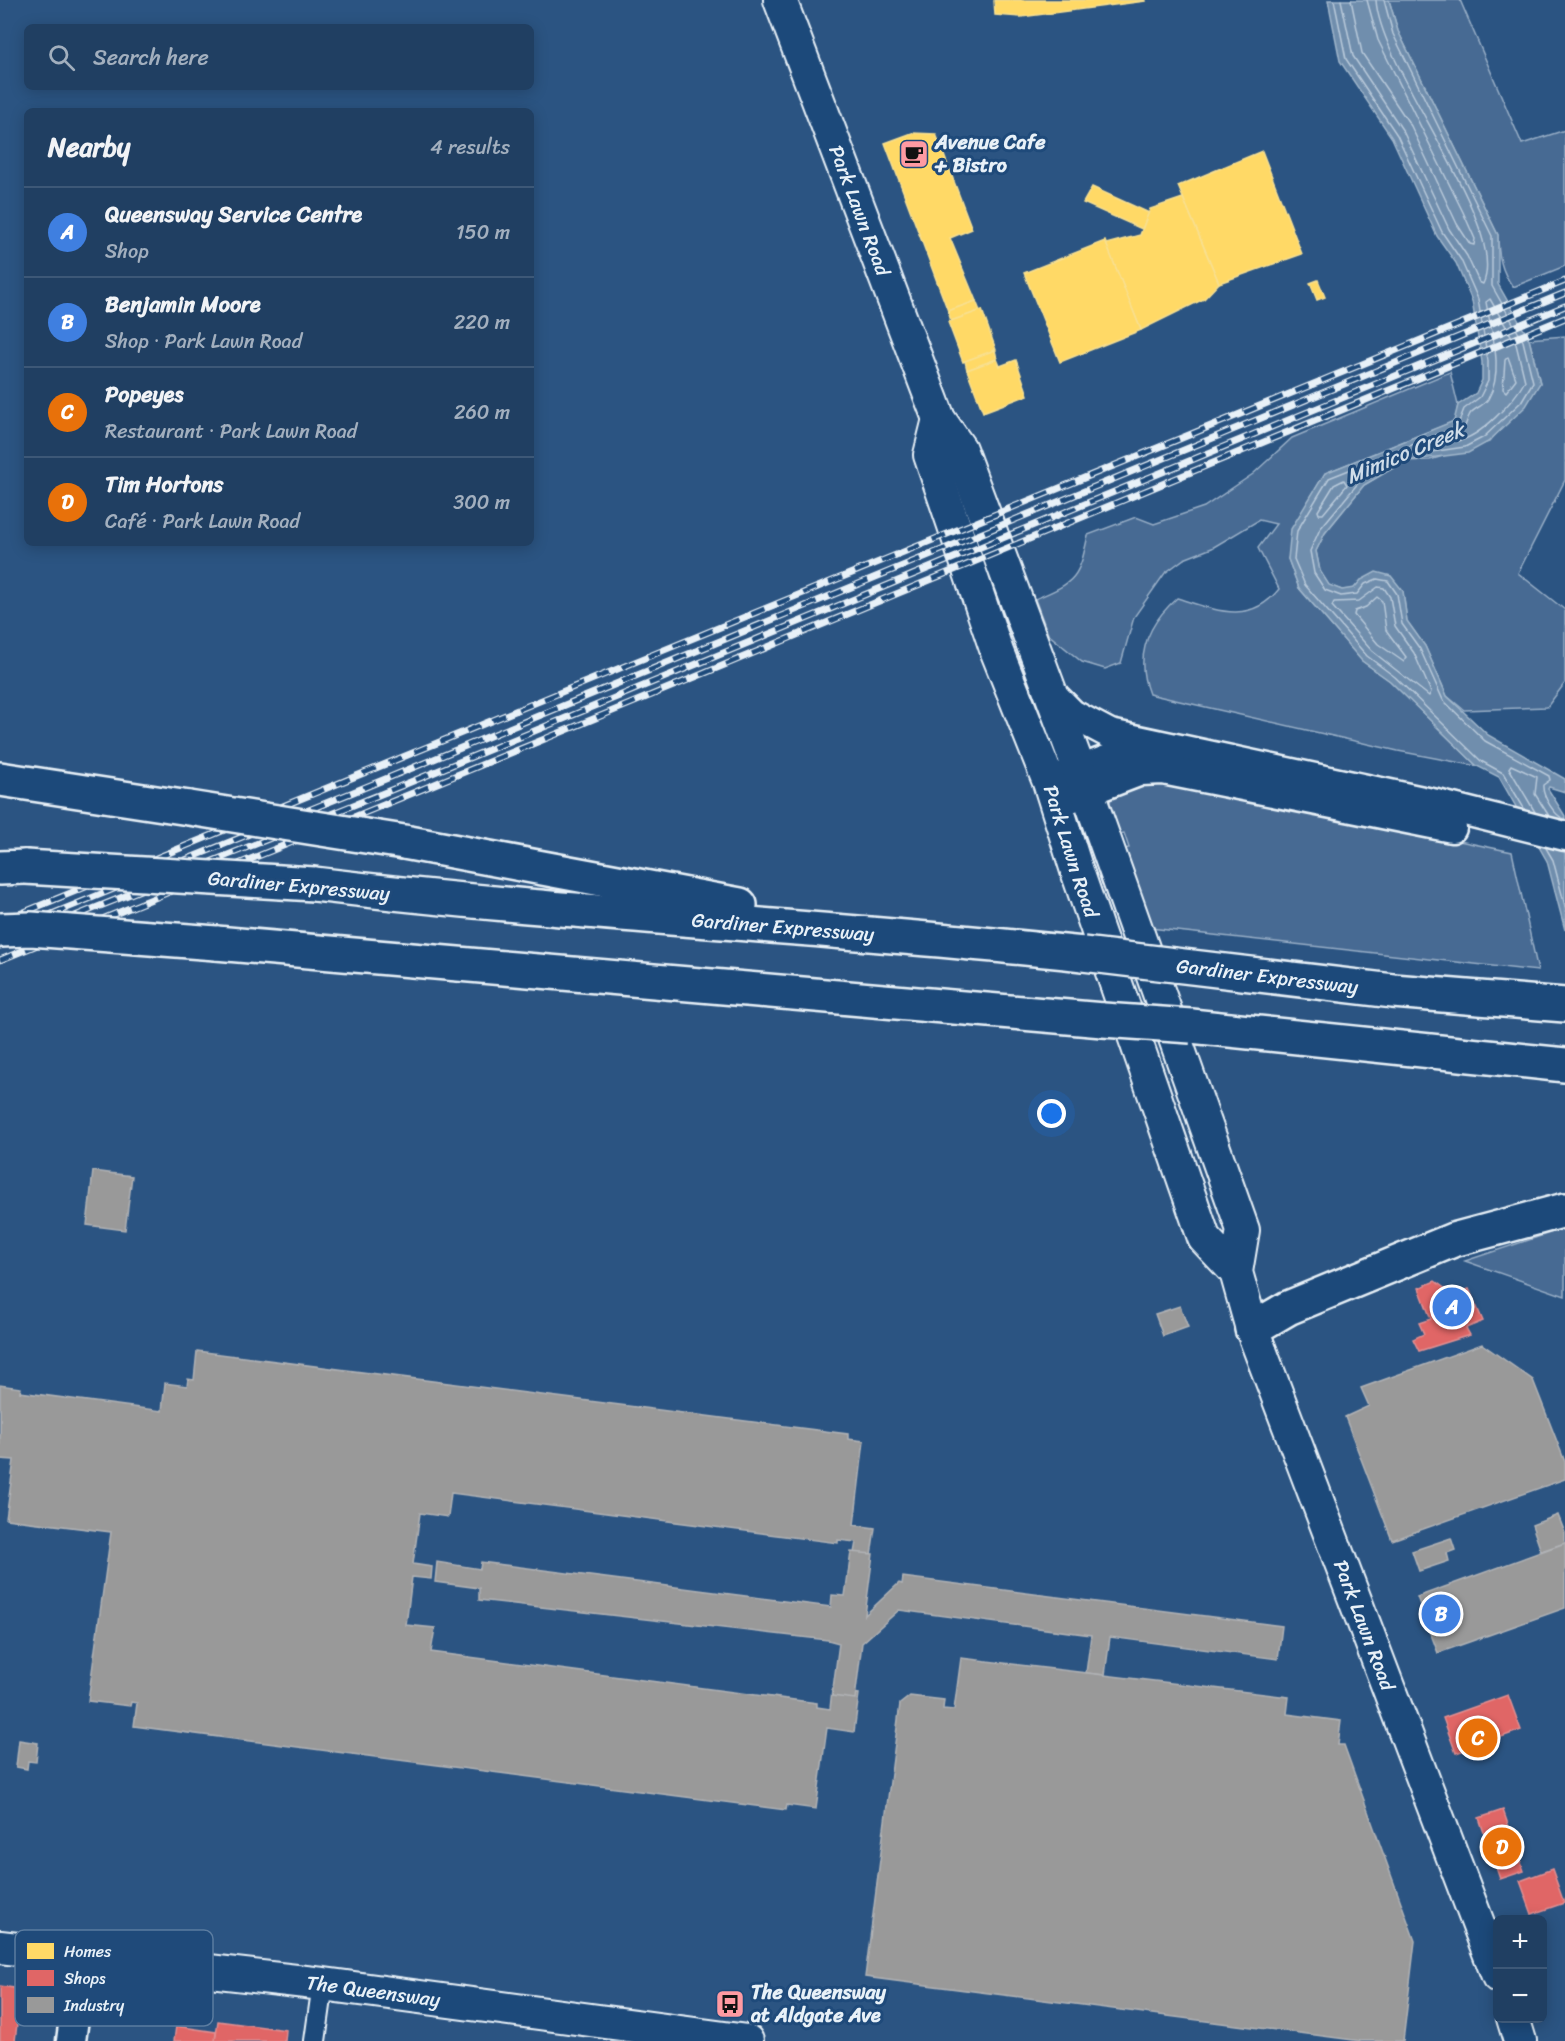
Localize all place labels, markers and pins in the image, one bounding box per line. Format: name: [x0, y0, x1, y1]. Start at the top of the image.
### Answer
place label: Avenue Cafe + Bistro: [934, 125, 1046, 183]
cafe icon: Avenue Cafe + Bistro: [898, 138, 930, 170]
pin: A: [1432, 1284, 1472, 1330]
pin: B: [1422, 1592, 1460, 1636]
pin: C: [1458, 1716, 1498, 1760]
pin: D: [1482, 1824, 1522, 1870]
place label: The Queensway at Aldgate Ave: [750, 1975, 887, 2033]
bus stop icon: The Queensway at Aldgate Ave: [714, 1988, 746, 2020]

